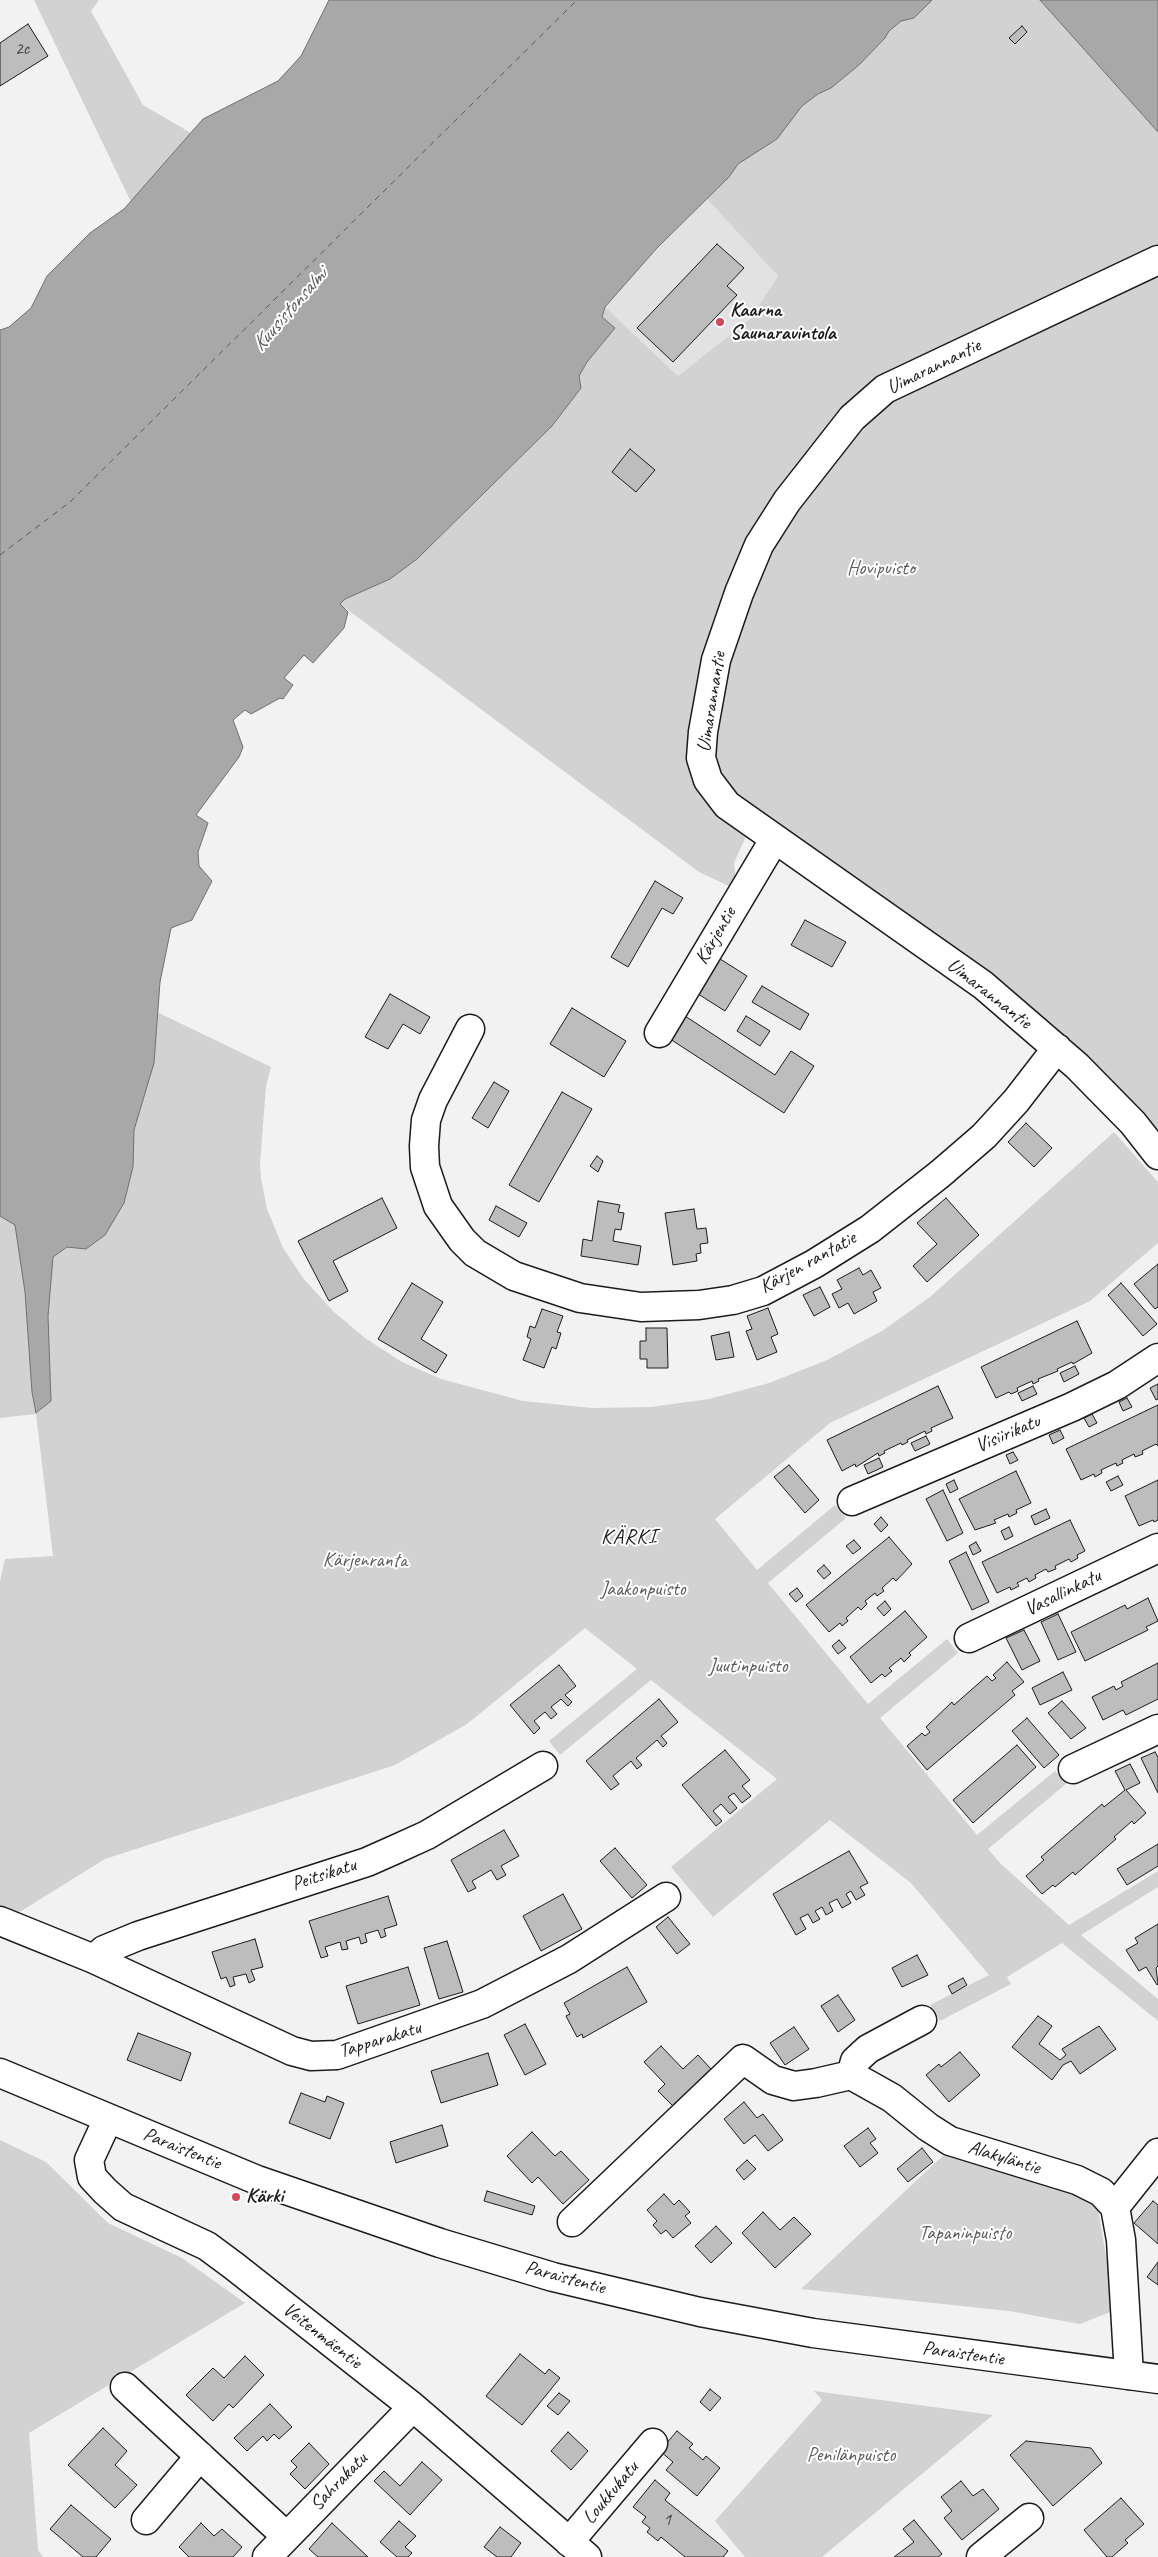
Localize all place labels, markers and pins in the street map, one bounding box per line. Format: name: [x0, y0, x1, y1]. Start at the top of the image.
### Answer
place label: Kaarna Saunaravintola: [730, 299, 836, 346]
marker: Kaarna Saunaravintola: [714, 316, 726, 328]
place label: Kärki: [246, 2185, 283, 2209]
marker: Kärki: [230, 2191, 242, 2203]

